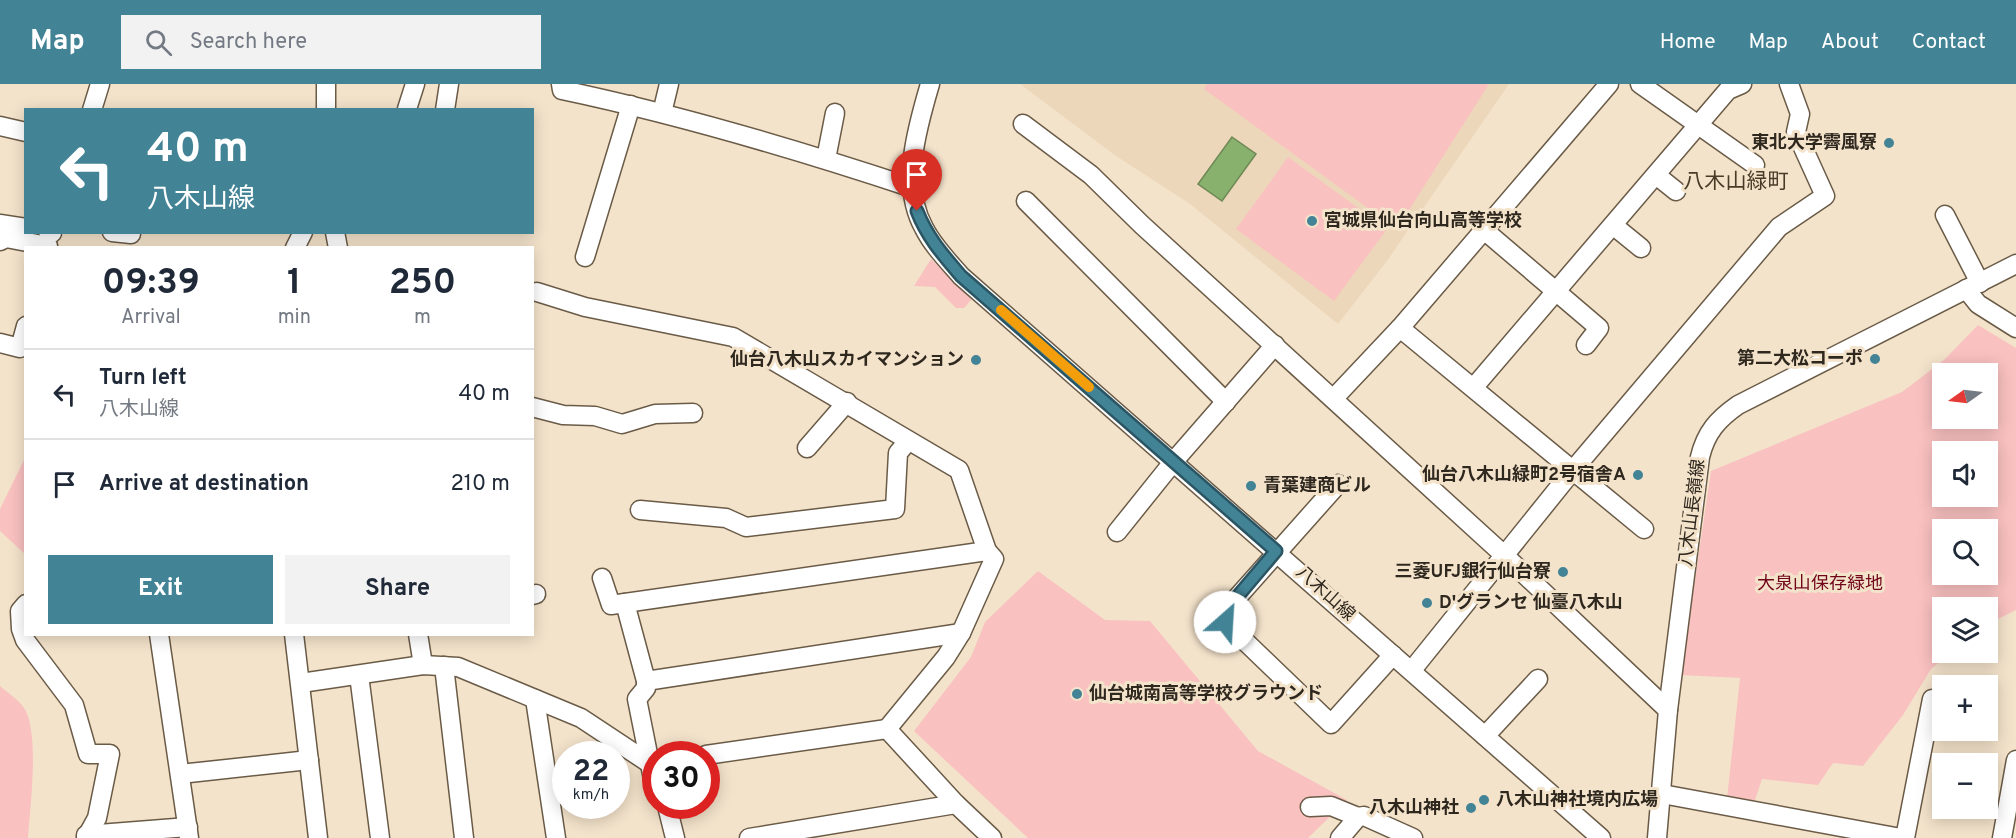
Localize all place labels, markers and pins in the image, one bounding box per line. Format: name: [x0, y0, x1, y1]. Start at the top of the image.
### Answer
place label: 東北大学霽風寮: [1751, 132, 1877, 155]
marker: 東北大学霽風寮: [1882, 136, 1896, 150]
pin: [891, 149, 942, 211]
place label: 宮城県仙台向山高等学校: [1324, 210, 1522, 233]
marker: 宮城県仙台向山高等学校: [1305, 214, 1319, 228]
place label: 第二大松コーポ: [1737, 348, 1863, 371]
place label: 仙台八木山スカイマンション: [730, 349, 964, 372]
marker: 第二大松コーポ: [1868, 352, 1882, 366]
marker: 仙台八木山スカイマンション: [969, 353, 983, 367]
place label: 仙台八木山緑町2号宿舎A: [1422, 464, 1626, 487]
marker: 仙台八木山緑町2号宿舎A: [1631, 468, 1645, 482]
place label: 青葉建商ビル: [1263, 475, 1371, 498]
marker: 青葉建商ビル: [1244, 479, 1258, 493]
place label: 三菱UFJ銀行仙台寮: [1395, 560, 1551, 584]
marker: 三菱UFJ銀行仙台寮: [1556, 565, 1570, 579]
place label: D'グランセ 仙臺八木山: [1439, 592, 1623, 615]
marker: D'グランセ 仙臺八木山: [1420, 596, 1434, 610]
place label: 仙台城南高等学校グラウンド: [1089, 683, 1323, 706]
marker: 仙台城南高等学校グラウンド: [1070, 687, 1084, 701]
place label: 八木山神社境内広場: [1496, 789, 1658, 812]
marker: 八木山神社境内広場: [1477, 793, 1491, 807]
place label: 八木山神社: [1369, 797, 1459, 820]
marker: 八木山神社: [1464, 801, 1478, 815]

